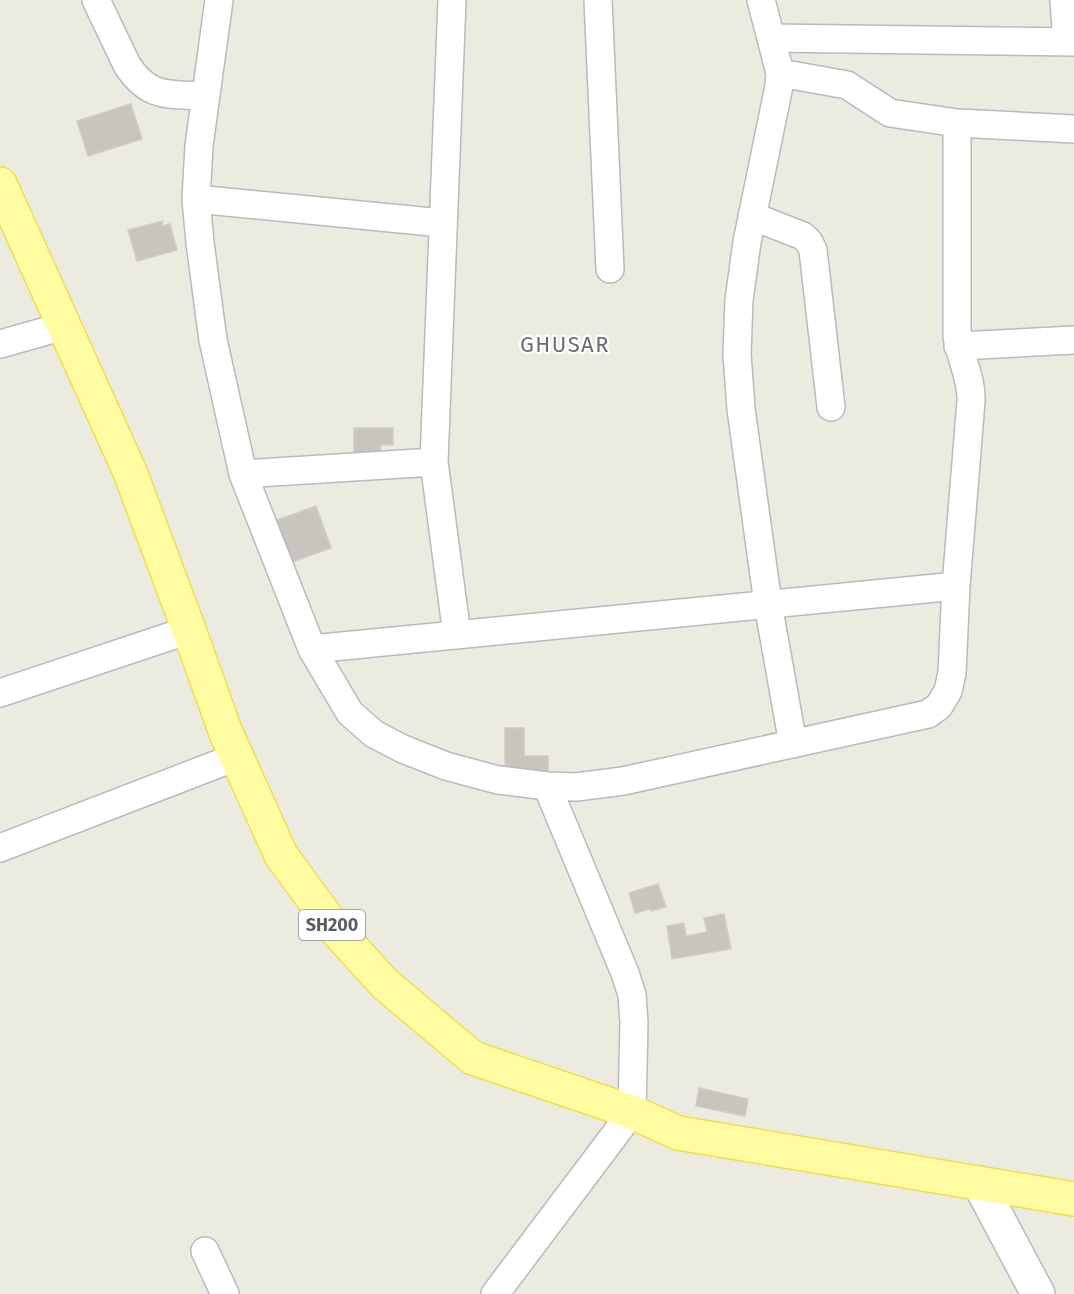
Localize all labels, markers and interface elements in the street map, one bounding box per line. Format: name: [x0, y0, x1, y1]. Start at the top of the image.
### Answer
district label: GHUSAR: [520, 331, 610, 358]
road number: SH200: [299, 910, 365, 940]

